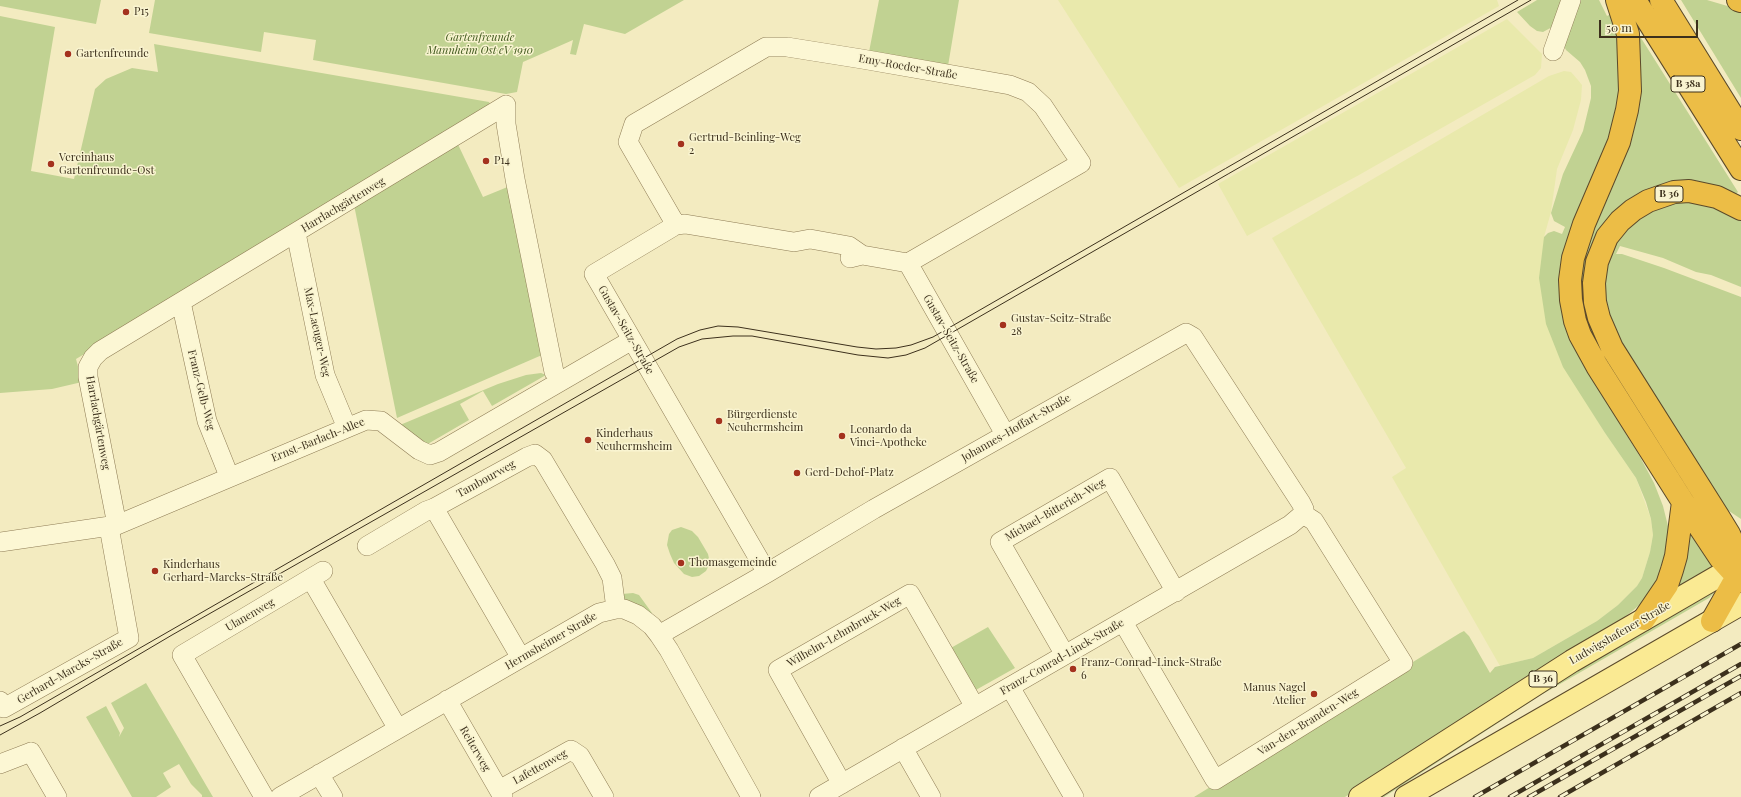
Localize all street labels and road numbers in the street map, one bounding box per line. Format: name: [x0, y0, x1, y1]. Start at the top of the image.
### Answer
street label: Emy-Roeder-Straße: [858, 52, 958, 82]
road number: B 38a: [1671, 76, 1705, 92]
street label: Harrlachgärtenweg: [299, 175, 387, 235]
road number: B 36: [1655, 186, 1683, 202]
street label: Gustav-Seitz-Straße: [595, 283, 657, 377]
street label: Max-Laeuger-Weg: [301, 286, 333, 378]
street label: Gustav-Seitz-Straße: [920, 292, 982, 386]
street label: Franz-Gelb-Weg: [185, 348, 217, 432]
street label: Harrlachgärtenweg: [83, 375, 113, 471]
street label: Johannes-Hoffart-Straße: [959, 391, 1073, 465]
street label: Ernst-Barlach-Allee: [269, 415, 367, 465]
street label: Tambourweg: [454, 457, 518, 501]
street label: Michael-Bitterich-Weg: [1003, 476, 1107, 544]
street label: Wilhelm-Lehmbruck-Weg: [785, 594, 903, 670]
street label: Ulanenweg: [223, 596, 277, 634]
street label: Ludwigshafener Straße: [1567, 599, 1673, 667]
street label: Hermsheimer Straße: [503, 609, 599, 673]
street label: Franz-Conrad-Linck-Straße: [998, 616, 1126, 698]
street label: Gerhard-Marcks-Straße: [15, 635, 125, 707]
road number: B 36: [1529, 671, 1557, 687]
street label: Van-den-Branden-Weg: [1255, 686, 1361, 758]
street label: Reiterweg: [457, 724, 493, 774]
street label: Lafettenweg: [511, 747, 569, 787]

